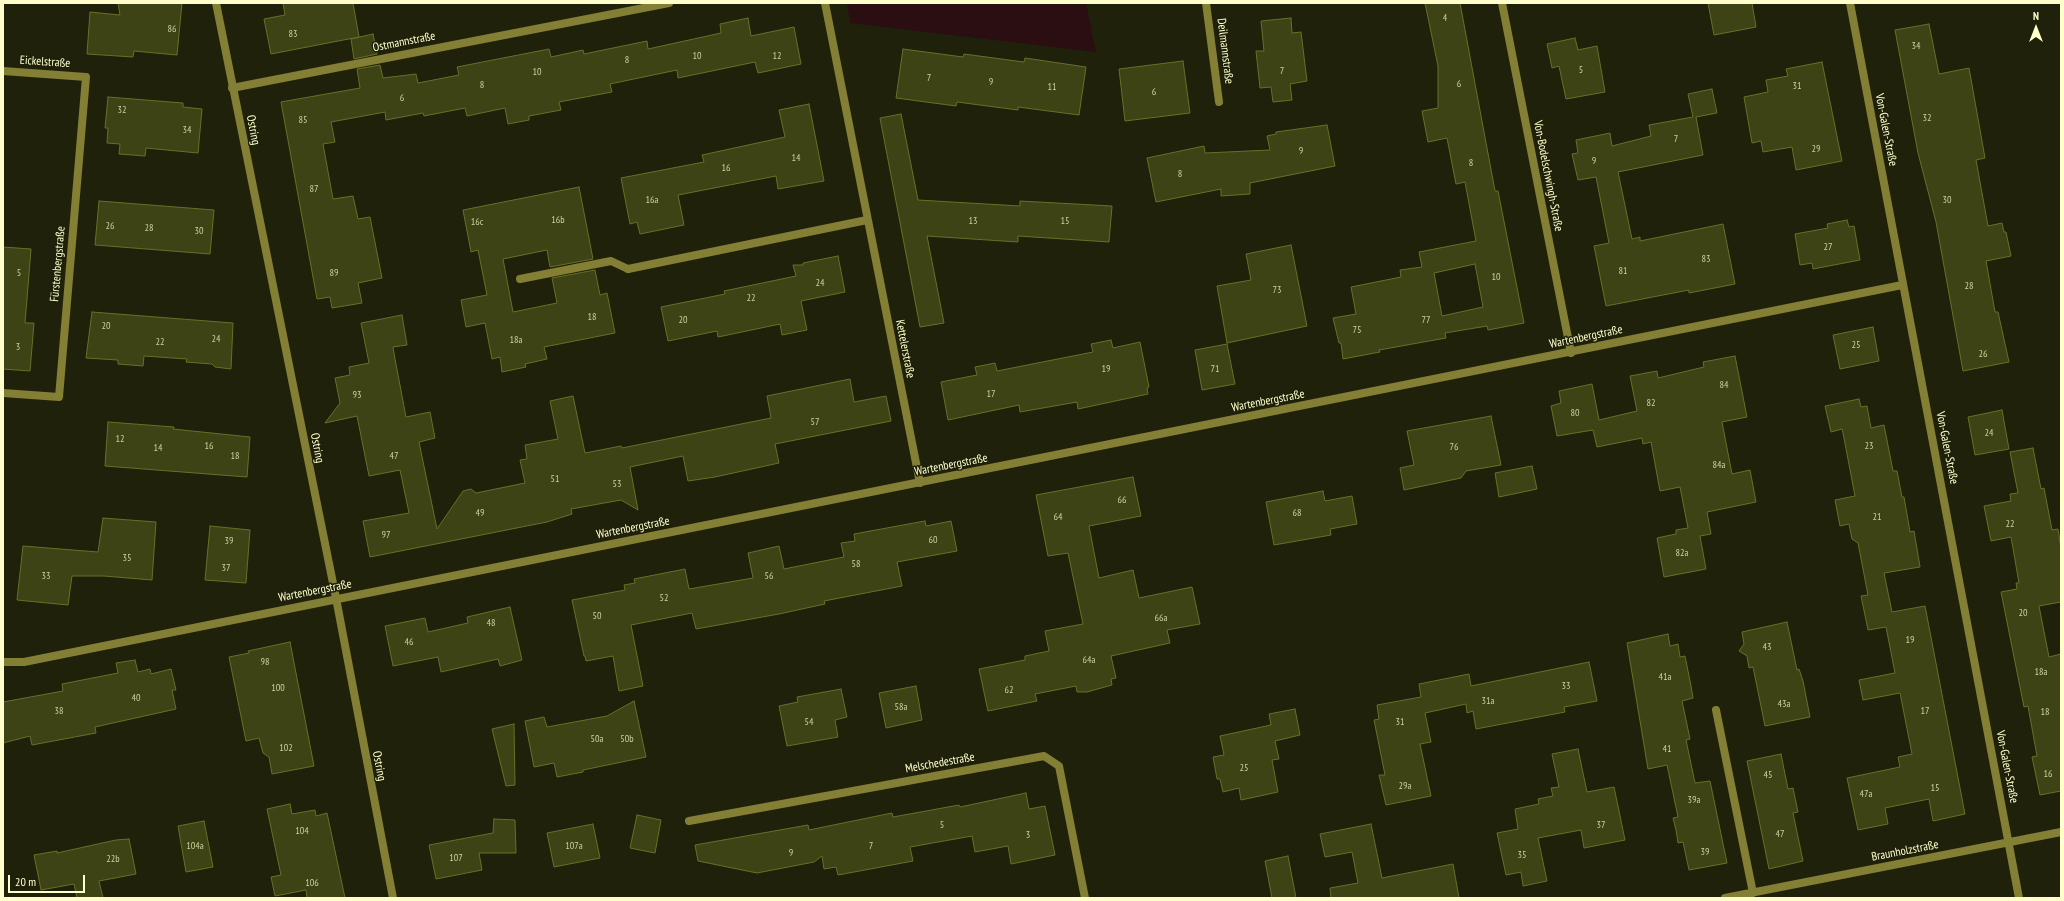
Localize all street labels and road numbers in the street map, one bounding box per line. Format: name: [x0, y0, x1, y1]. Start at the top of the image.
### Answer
street label: Deilmannstraße: [1214, 17, 1236, 85]
street label: Ostmannstraße: [372, 29, 436, 55]
street label: Eickelstraße: [19, 53, 71, 71]
street label: Von-Galen-Straße: [1872, 93, 1900, 167]
street label: Ostring: [243, 114, 263, 146]
street label: Von-Bodelschwingh-Straße: [1530, 119, 1566, 233]
street label: Fürstenbergstraße: [48, 226, 68, 302]
street label: Kettelerstraße: [892, 319, 918, 379]
street label: Wartenbergstraße: [1548, 322, 1624, 352]
street label: Wartenbergstraße: [1230, 387, 1306, 415]
street label: Von-Galen-Straße: [1933, 411, 1961, 485]
street label: Ostring: [307, 432, 327, 464]
street label: Wartenbergstraße: [913, 451, 989, 479]
street label: Wartenbergstraße: [595, 514, 671, 542]
street label: Wartenbergstraße: [277, 577, 353, 605]
street label: Von-Galen-Straße: [1993, 730, 2021, 804]
street label: Ostring: [369, 750, 389, 782]
street label: Melschedestraße: [904, 750, 976, 776]
street label: Braunholzstraße: [1870, 837, 1940, 865]

